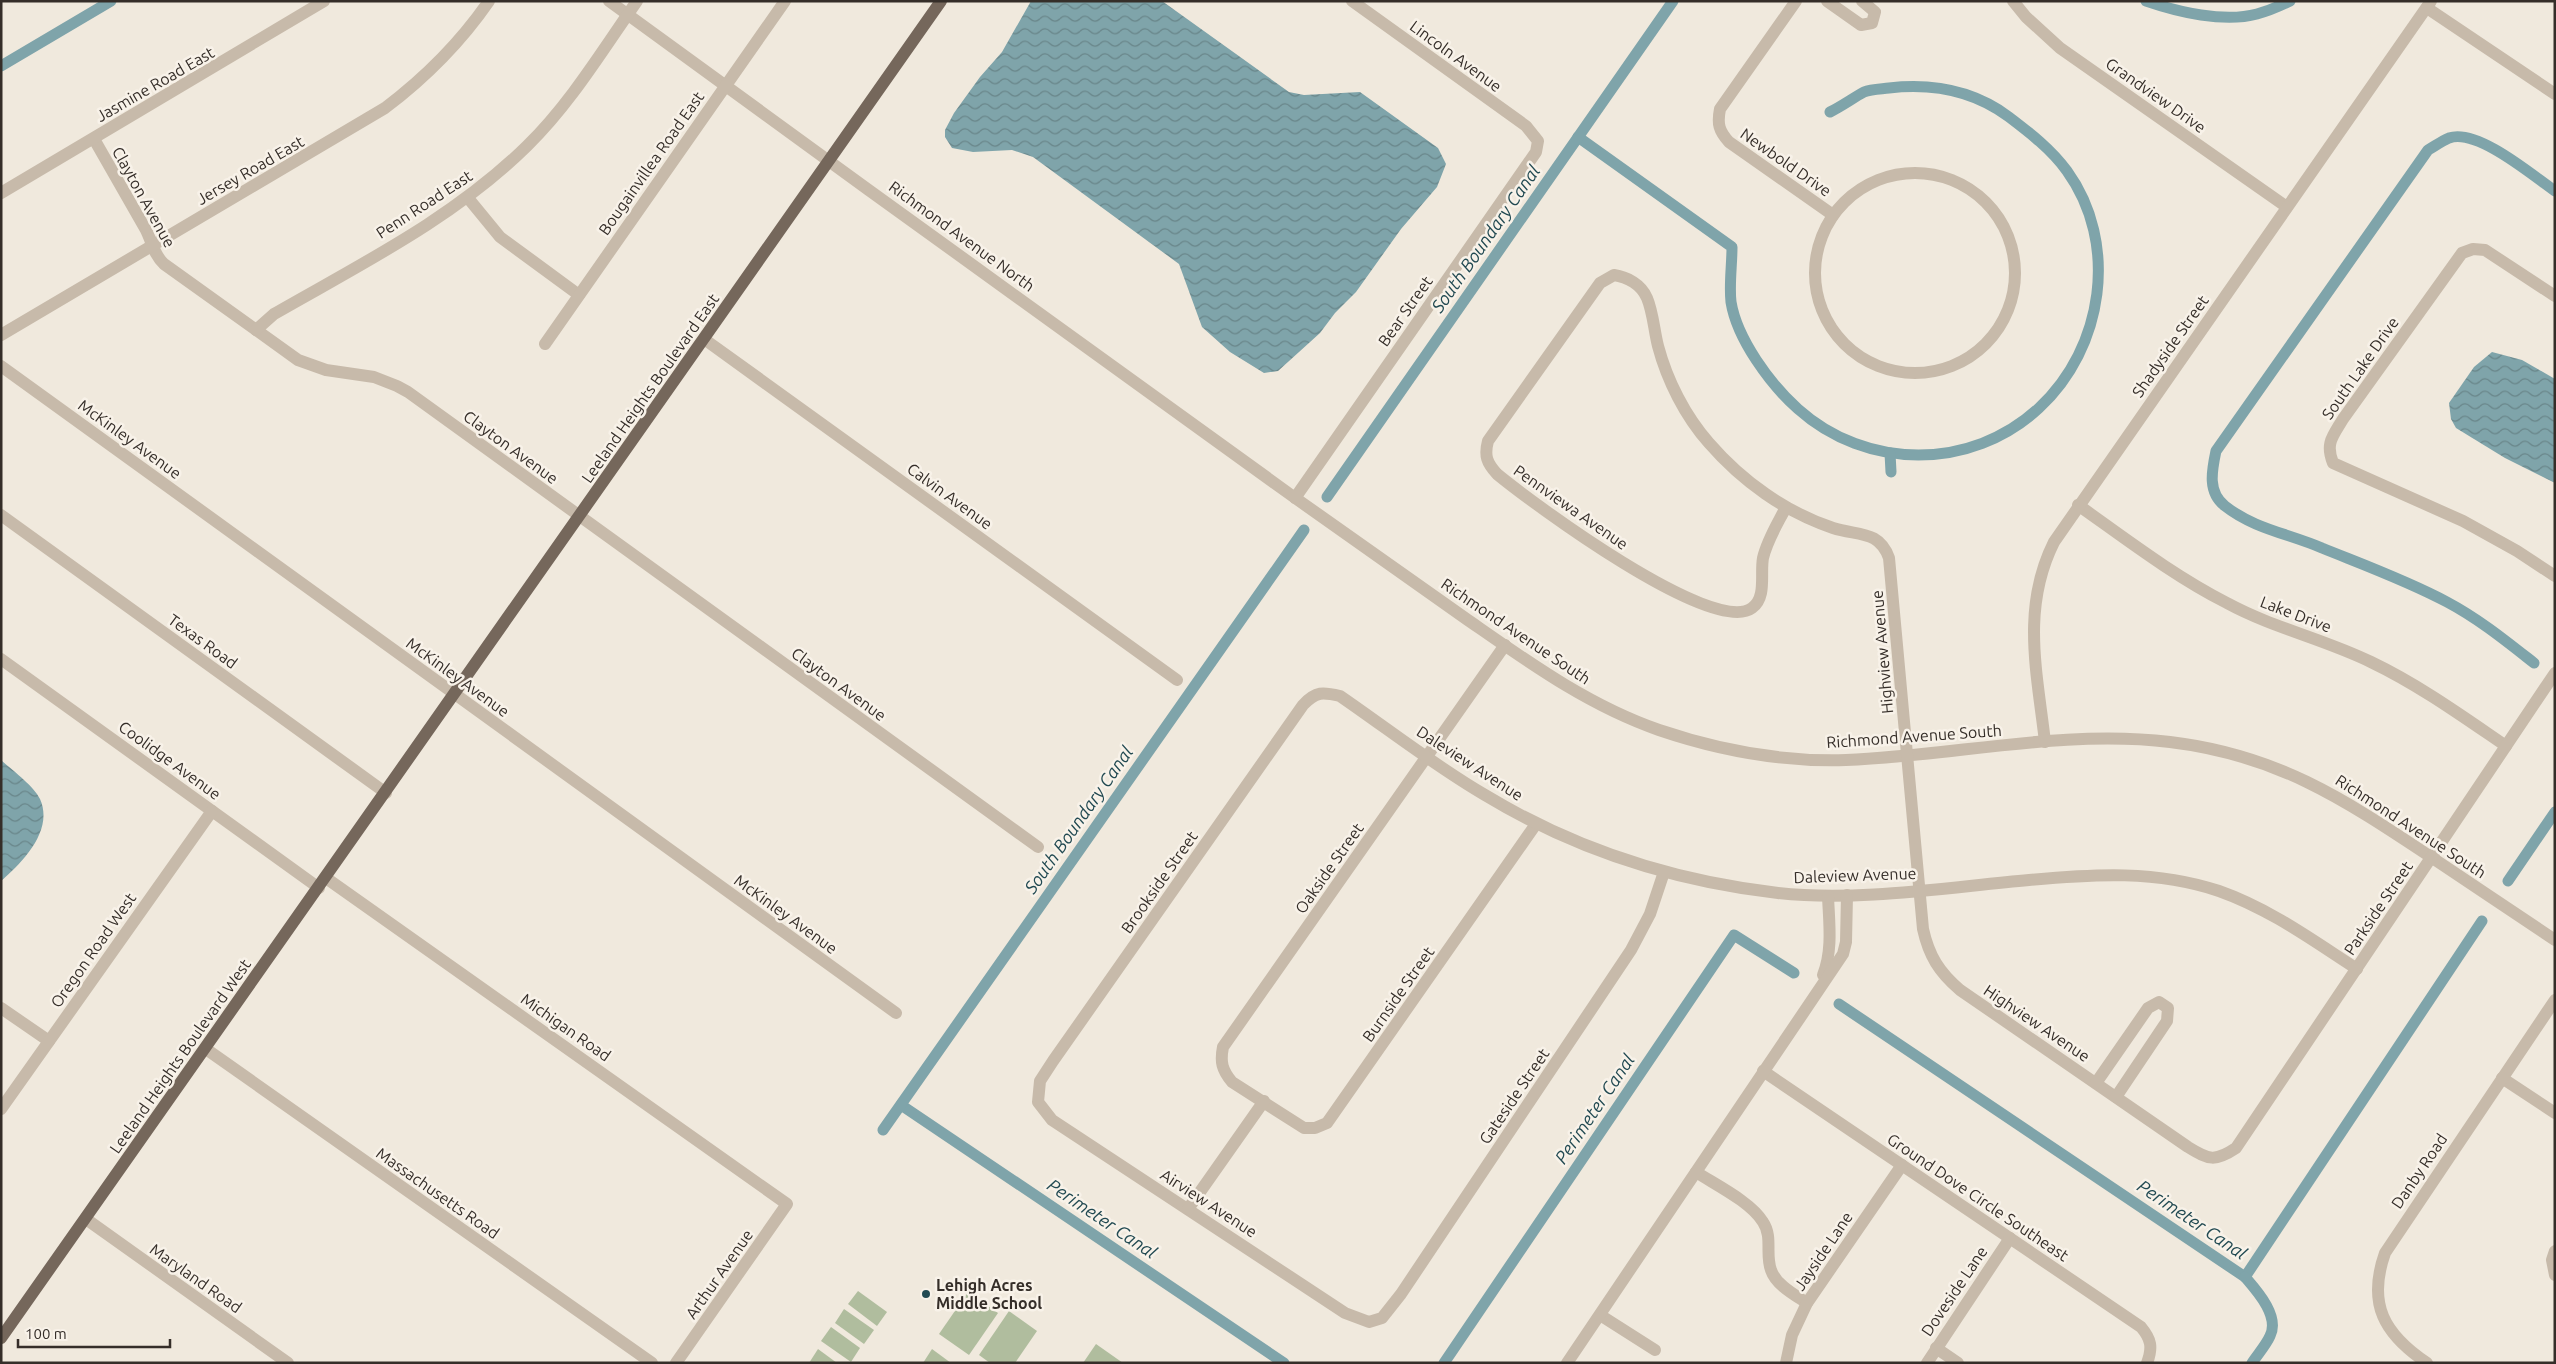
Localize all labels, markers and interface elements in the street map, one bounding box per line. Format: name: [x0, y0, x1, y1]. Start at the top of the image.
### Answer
street label: Lincoln Avenue: [1407, 17, 1505, 95]
street label: Jasmine Road East: [93, 43, 218, 125]
street label: Grandview Drive: [2103, 54, 2209, 136]
street label: Bougainvillea Road East: [595, 87, 708, 238]
street label: Newbold Drive: [1737, 124, 1835, 200]
street label: Jersey Road East: [193, 132, 307, 208]
street label: Clayton Avenue: [109, 144, 179, 250]
water label: South Boundary Canal: [1426, 161, 1544, 317]
street label: Penn Road East: [373, 166, 476, 242]
street label: Richmond Avenue North: [886, 177, 1038, 295]
street label: Bear Street: [1374, 272, 1436, 350]
street label: Leeland Heights Boulevard East: [578, 289, 723, 486]
street label: Shadyside Street: [2128, 291, 2212, 400]
street label: South Lake Drive: [2318, 313, 2402, 423]
street label: McKinley Avenue: [75, 396, 185, 482]
street label: Clayton Avenue: [460, 407, 562, 487]
street label: Calvin Avenue: [904, 459, 996, 533]
street label: Pennviewa Avenue: [1511, 461, 1631, 553]
street label: Richmond Avenue South: [1438, 574, 1594, 688]
street label: Highview Avenue: [1868, 590, 1896, 714]
street label: Lake Drive: [2258, 592, 2334, 636]
street label: Texas Road: [165, 610, 241, 672]
street label: McKinley Avenue: [403, 634, 513, 720]
street label: Clayton Avenue: [788, 644, 890, 724]
street label: Coolidge Avenue: [116, 717, 224, 803]
street label: Richmond Avenue South: [1826, 721, 2002, 751]
street label: Daleview Avenue: [1413, 722, 1527, 804]
water label: South Boundary Canal: [1019, 742, 1137, 898]
street label: Richmond Avenue South: [2332, 771, 2490, 881]
street label: Oakside Street: [1291, 819, 1367, 917]
street label: Brookside Street: [1117, 827, 1201, 936]
street label: Parkside Street: [2340, 857, 2416, 958]
street label: Daleview Avenue: [1793, 864, 1917, 886]
street label: McKinley Avenue: [731, 871, 841, 957]
street label: Oregon Road West: [47, 889, 140, 1011]
street label: Burnside Street: [1359, 942, 1438, 1045]
street label: Leeland Heights Boulevard West: [106, 955, 255, 1157]
street label: Highview Avenue: [1981, 981, 2093, 1065]
street label: Michigan Road: [518, 989, 614, 1065]
street label: Gateside Street: [1475, 1044, 1553, 1147]
water label: Perimeter Canal: [1550, 1050, 1638, 1167]
street label: Ground Dove Circle Southeast: [1884, 1130, 2073, 1265]
street label: Danby Road: [2387, 1130, 2451, 1212]
street label: Massachusetts Road: [373, 1144, 503, 1242]
street label: Airview Avenue: [1157, 1165, 1261, 1241]
water label: Perimeter Canal: [1044, 1174, 1161, 1262]
water label: Perimeter Canal: [2134, 1175, 2251, 1263]
street label: Jayside Lane: [1790, 1208, 1856, 1294]
street label: Arthur Avenue: [682, 1226, 756, 1322]
street label: Maryland Road: [147, 1240, 245, 1316]
street label: Doveside Lane: [1917, 1243, 1991, 1339]
place label: Lehigh Acres Middle School: [936, 1276, 1042, 1312]
marker: Lehigh Acres Middle School: [920, 1288, 932, 1300]
scale bar: [18, 1316, 170, 1348]
text: 100 m: [25, 1325, 67, 1342]

